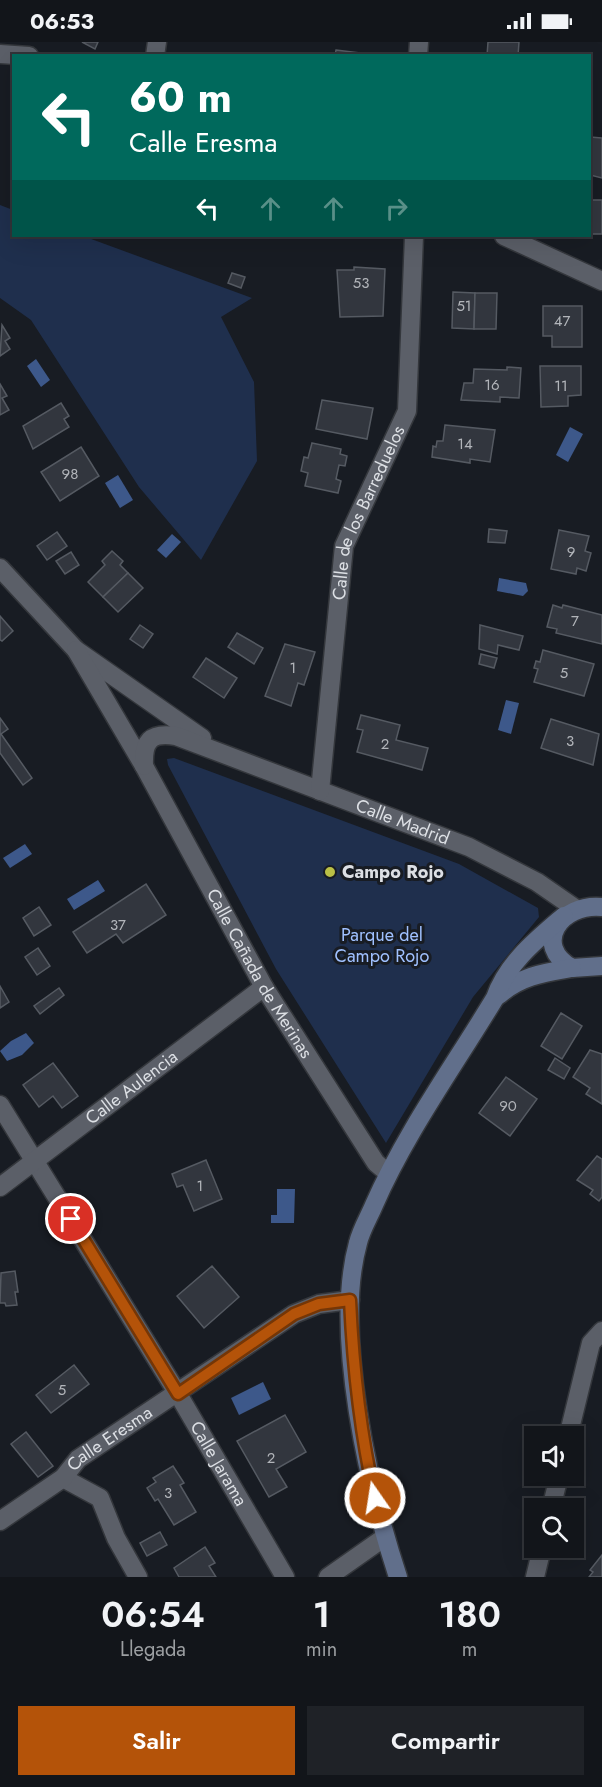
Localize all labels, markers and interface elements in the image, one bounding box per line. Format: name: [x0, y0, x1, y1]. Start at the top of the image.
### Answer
text: 06:53: [30, 5, 94, 37]
text: 60 m: [129, 67, 232, 128]
icon: left: [30, 78, 108, 156]
text: Calle Eresma: [129, 123, 277, 162]
icon: left: [191, 192, 224, 225]
icon: ahead: [254, 192, 287, 225]
icon: ahead: [317, 192, 350, 225]
icon: right: [380, 192, 413, 225]
house number: 53: [353, 272, 369, 294]
house number: 51: [456, 295, 472, 317]
house number: 47: [554, 310, 570, 332]
house number: 16: [484, 374, 500, 396]
house number: 11: [554, 375, 568, 397]
street label: Calle de los Barreduelos: [326, 421, 412, 601]
house number: 14: [457, 433, 473, 455]
house number: 98: [62, 463, 78, 485]
house number: 9: [567, 541, 575, 563]
house number: 7: [571, 610, 579, 632]
house number: 1: [290, 657, 296, 679]
house number: 5: [560, 662, 568, 684]
house number: 3: [566, 730, 574, 752]
house number: 2: [381, 733, 389, 755]
street label: Calle Madrid: [352, 792, 453, 852]
place label: Campo Rojo: [342, 859, 444, 885]
marker: Campo Rojo: [323, 865, 337, 879]
street label: Calle Cañada de Merinas: [200, 884, 319, 1063]
house number: 37: [110, 914, 126, 936]
park label: Parque del Campo Rojo: [335, 922, 430, 969]
street label: Calle Aulencia: [80, 1044, 183, 1131]
house number: 90: [499, 1095, 517, 1117]
house number: 1: [197, 1175, 203, 1197]
pin: [45, 1193, 96, 1244]
icon: arrive: [54, 1202, 87, 1235]
house number: 5: [58, 1379, 66, 1401]
street label: Calle Eresma: [60, 1400, 158, 1476]
street label: Calle Jarama: [184, 1416, 254, 1511]
map controls: [524, 1426, 584, 1558]
button: sound: [524, 1426, 584, 1486]
house number: 2: [267, 1447, 275, 1469]
position arrow: [343, 1466, 407, 1530]
house number: 3: [164, 1482, 172, 1504]
button: search: [524, 1498, 584, 1558]
text: 06:54: [101, 1588, 205, 1640]
text: 1: [313, 1588, 330, 1640]
text: 180: [438, 1588, 501, 1640]
text: Llegada: [120, 1635, 186, 1664]
text: min: [306, 1635, 337, 1664]
text: m: [462, 1635, 477, 1664]
button: Salir: [18, 1706, 295, 1775]
button: Compartir: [307, 1706, 584, 1775]

